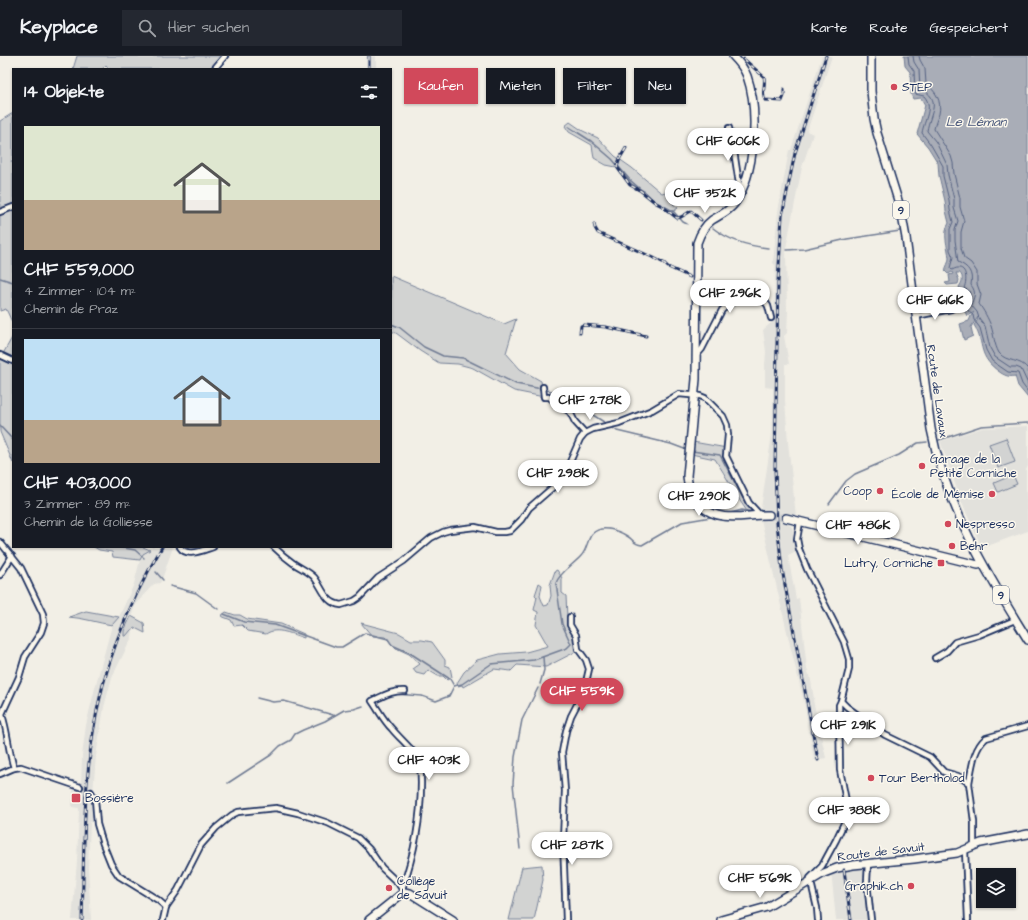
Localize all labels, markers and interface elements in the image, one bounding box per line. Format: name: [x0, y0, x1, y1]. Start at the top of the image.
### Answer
search box: [122, 10, 402, 46]
text: Keyplace: [20, 14, 98, 41]
icon: search: [136, 17, 158, 39]
text: Hier suchen: [168, 17, 249, 38]
text: Karte: [811, 18, 847, 38]
text: Route: [869, 18, 907, 38]
text: Gespeichert: [929, 18, 1008, 38]
chip: Kaufen: [404, 68, 478, 104]
chip: Mieten: [486, 68, 555, 104]
chip: Filter: [563, 68, 626, 104]
chip: Neu: [634, 68, 686, 104]
place label: STEP: [902, 79, 932, 96]
text: 14 Objekte: [24, 80, 104, 104]
icon: filters: [358, 81, 380, 103]
marker: STEP: [889, 82, 899, 92]
water label: Le Léman: [946, 113, 1008, 131]
pin: CHF 606K: [687, 128, 769, 162]
text: CHF 606K: [696, 132, 760, 150]
icon: home: [166, 152, 238, 224]
pin: CHF 352K: [664, 180, 746, 214]
text: CHF 352K: [674, 184, 736, 202]
road number: 9: [893, 201, 909, 219]
text: CHF 559,000: [24, 258, 134, 282]
pin: CHF 296K: [689, 280, 771, 314]
text: 4 Zimmer · 104 m²: [24, 282, 136, 300]
text: CHF 296K: [699, 284, 761, 302]
pin: CHF 616K: [894, 287, 976, 321]
text: CHF 616K: [906, 291, 964, 309]
text: Chemin de Praz: [24, 300, 118, 318]
street label: Route de Lavaux: [922, 344, 952, 439]
icon: home: [166, 365, 238, 437]
pin: CHF 278K: [549, 387, 631, 421]
text: CHF 278K: [558, 391, 622, 409]
place label: Garage de la Petite Corniche: [930, 451, 1017, 482]
pin: CHF 298K: [517, 460, 599, 494]
marker: Garage de la Petite Corniche: [917, 461, 927, 471]
text: CHF 298K: [527, 464, 589, 482]
text: CHF 403,000: [24, 471, 131, 495]
pin: CHF 290K: [658, 483, 740, 517]
place label: Coop: [843, 483, 872, 500]
marker: Coop: [875, 486, 885, 496]
place label: École de Mémise: [892, 486, 985, 503]
text: CHF 290K: [668, 487, 730, 505]
marker: École de Mémise: [987, 489, 997, 499]
text: 3 Zimmer · 89 m²: [24, 495, 131, 513]
pin: CHF 486K: [817, 512, 899, 546]
text: Chemin de la Golliesse: [24, 513, 153, 531]
text: CHF 486K: [826, 516, 890, 534]
place label: Nespresso: [956, 516, 1015, 533]
marker: Nespresso: [943, 519, 953, 529]
place label: Behr: [960, 538, 988, 555]
marker: Behr: [947, 541, 957, 551]
place label: Lutry, Corniche: [844, 555, 934, 573]
marker: Lutry, Corniche: [936, 558, 946, 568]
road number: 9: [993, 586, 1009, 604]
pin: CHF 559K: [541, 678, 623, 712]
text: CHF 559K: [550, 682, 614, 700]
pin: CHF 291K: [807, 712, 889, 746]
text: CHF 291K: [820, 716, 876, 734]
pin: CHF 403K: [388, 747, 470, 781]
text: CHF 403K: [398, 751, 460, 769]
place label: Tour Bertholod: [879, 770, 965, 787]
marker: Tour Bertholod: [866, 773, 876, 783]
place label: Bossière: [85, 790, 134, 807]
marker: Bossière: [70, 792, 82, 804]
pin: CHF 388K: [808, 797, 890, 831]
text: CHF 388K: [818, 801, 880, 819]
pin: CHF 287K: [531, 832, 613, 866]
text: CHF 287K: [540, 836, 604, 854]
street label: Route de Savuit: [836, 838, 926, 866]
pin: CHF 569K: [719, 865, 801, 899]
map controls: [976, 868, 1016, 908]
button: layers: [976, 868, 1016, 908]
text: CHF 569K: [728, 869, 792, 887]
place label: Collège de Savuit: [397, 873, 447, 904]
place label: Graphik.ch: [845, 878, 903, 895]
marker: Graphik.ch: [906, 881, 916, 891]
marker: Collège de Savuit: [384, 883, 394, 893]

